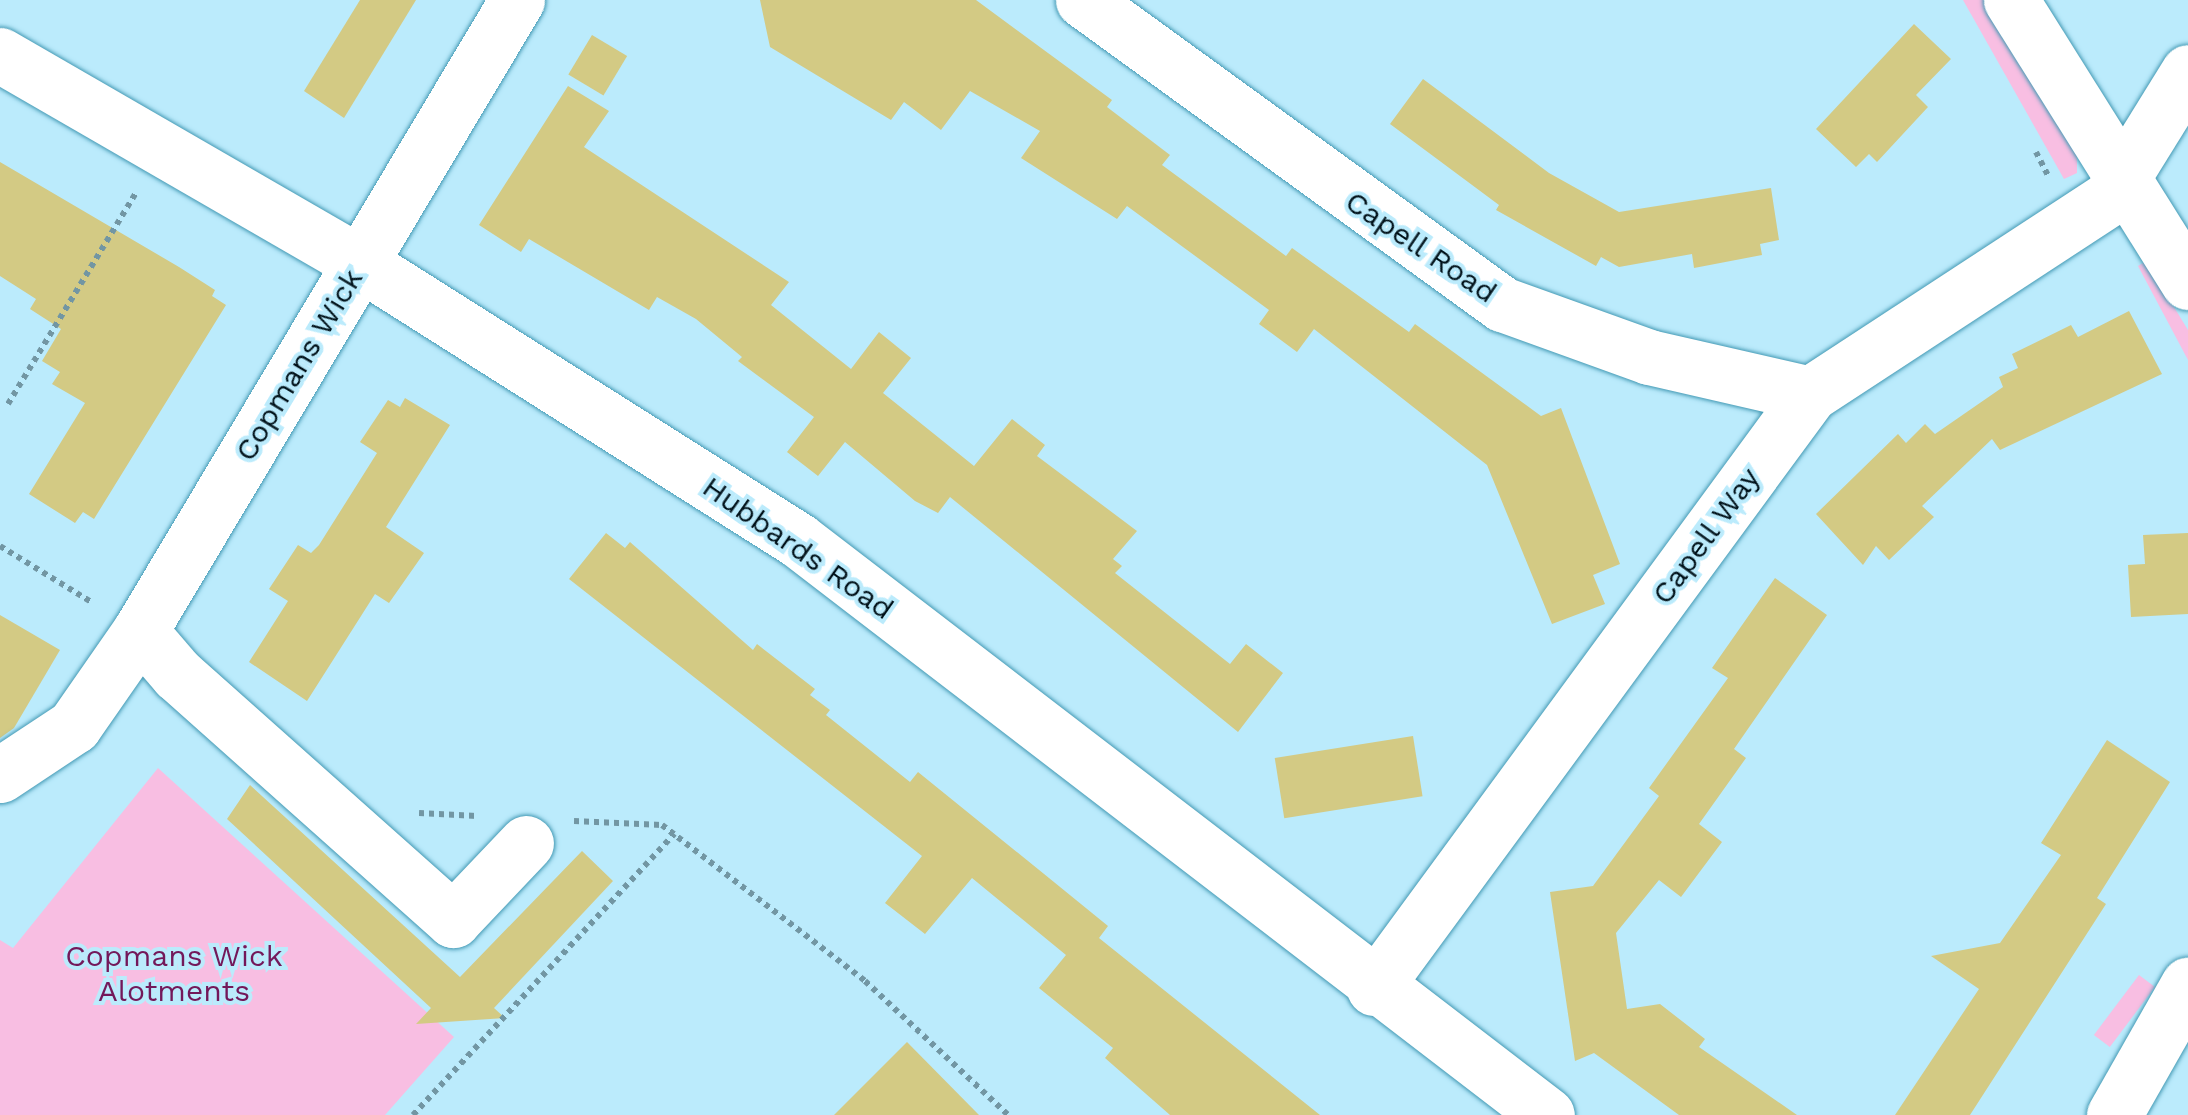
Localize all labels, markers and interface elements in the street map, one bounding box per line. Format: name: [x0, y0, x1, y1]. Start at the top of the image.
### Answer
street label: Capell Road: [1338, 183, 1504, 311]
street label: Copmans Wick: [227, 262, 371, 468]
street label: Capell Way: [1644, 460, 1768, 612]
street label: Hubbards Road: [696, 469, 900, 627]
park label: Copmans Wick Alotments: [65, 938, 283, 1008]

